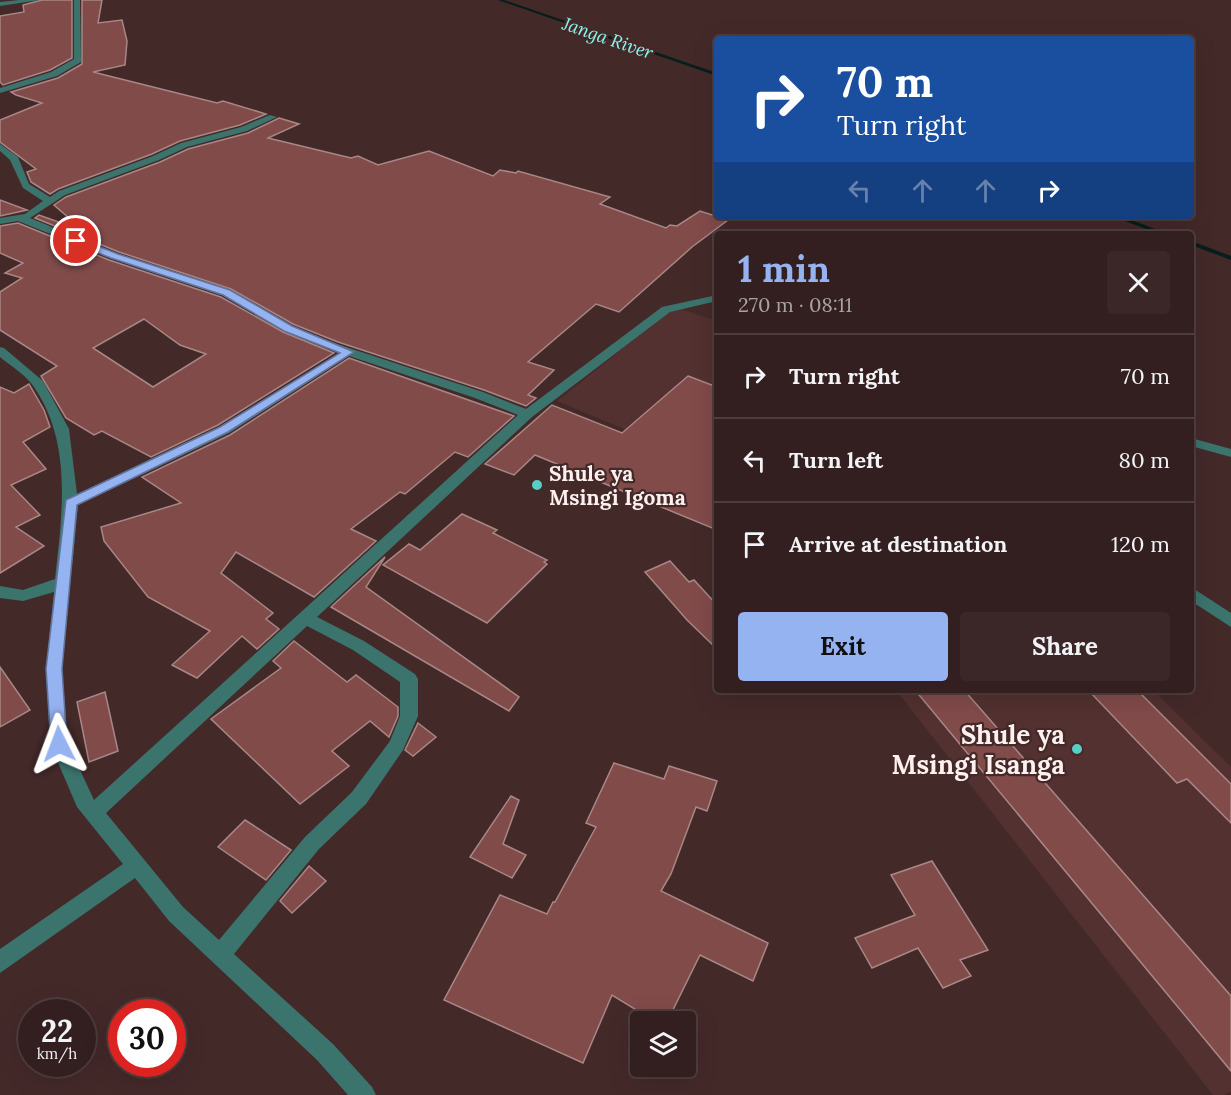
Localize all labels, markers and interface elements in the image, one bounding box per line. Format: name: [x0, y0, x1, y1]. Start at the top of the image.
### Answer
water label: Janga River: [559, 11, 657, 65]
text: 70 m: [837, 55, 933, 109]
icon: right: [738, 60, 816, 138]
text: Turn right: [837, 108, 966, 142]
icon: left: [843, 174, 876, 207]
icon: ahead: [906, 174, 939, 207]
icon: ahead: [969, 174, 1002, 207]
icon: right: [1032, 174, 1065, 207]
pin: [50, 215, 101, 266]
icon: arrive: [59, 224, 92, 257]
text: 1 min: [738, 246, 830, 292]
button: close: [1107, 251, 1170, 314]
text: 270 m · 08:11: [738, 292, 852, 317]
icon: right: [738, 360, 771, 393]
text: Turn right: [789, 362, 900, 390]
text: 70 m: [1121, 362, 1170, 390]
icon: left: [738, 444, 771, 477]
text: Turn left: [789, 446, 883, 474]
text: 80 m: [1119, 446, 1170, 474]
place label: Shule ya Msingi Igoma: [549, 460, 686, 511]
marker: Shule ya Msingi Igoma: [530, 478, 544, 492]
icon: arrive: [738, 528, 771, 561]
text: Arrive at destination: [789, 530, 1007, 558]
text: 120 m: [1111, 530, 1170, 558]
button: Exit: [738, 612, 948, 681]
button: Share: [960, 612, 1170, 681]
position arrow: [27, 712, 91, 776]
place label: Shule ya Msingi Isanga: [891, 718, 1065, 781]
marker: Shule ya Msingi Isanga: [1070, 742, 1084, 756]
speed limit sign: 30: [108, 999, 186, 1077]
map controls: [630, 1011, 696, 1077]
button: layers: [630, 1011, 696, 1077]
text: 22: [41, 1012, 73, 1050]
text: km/h: [37, 1044, 77, 1063]

